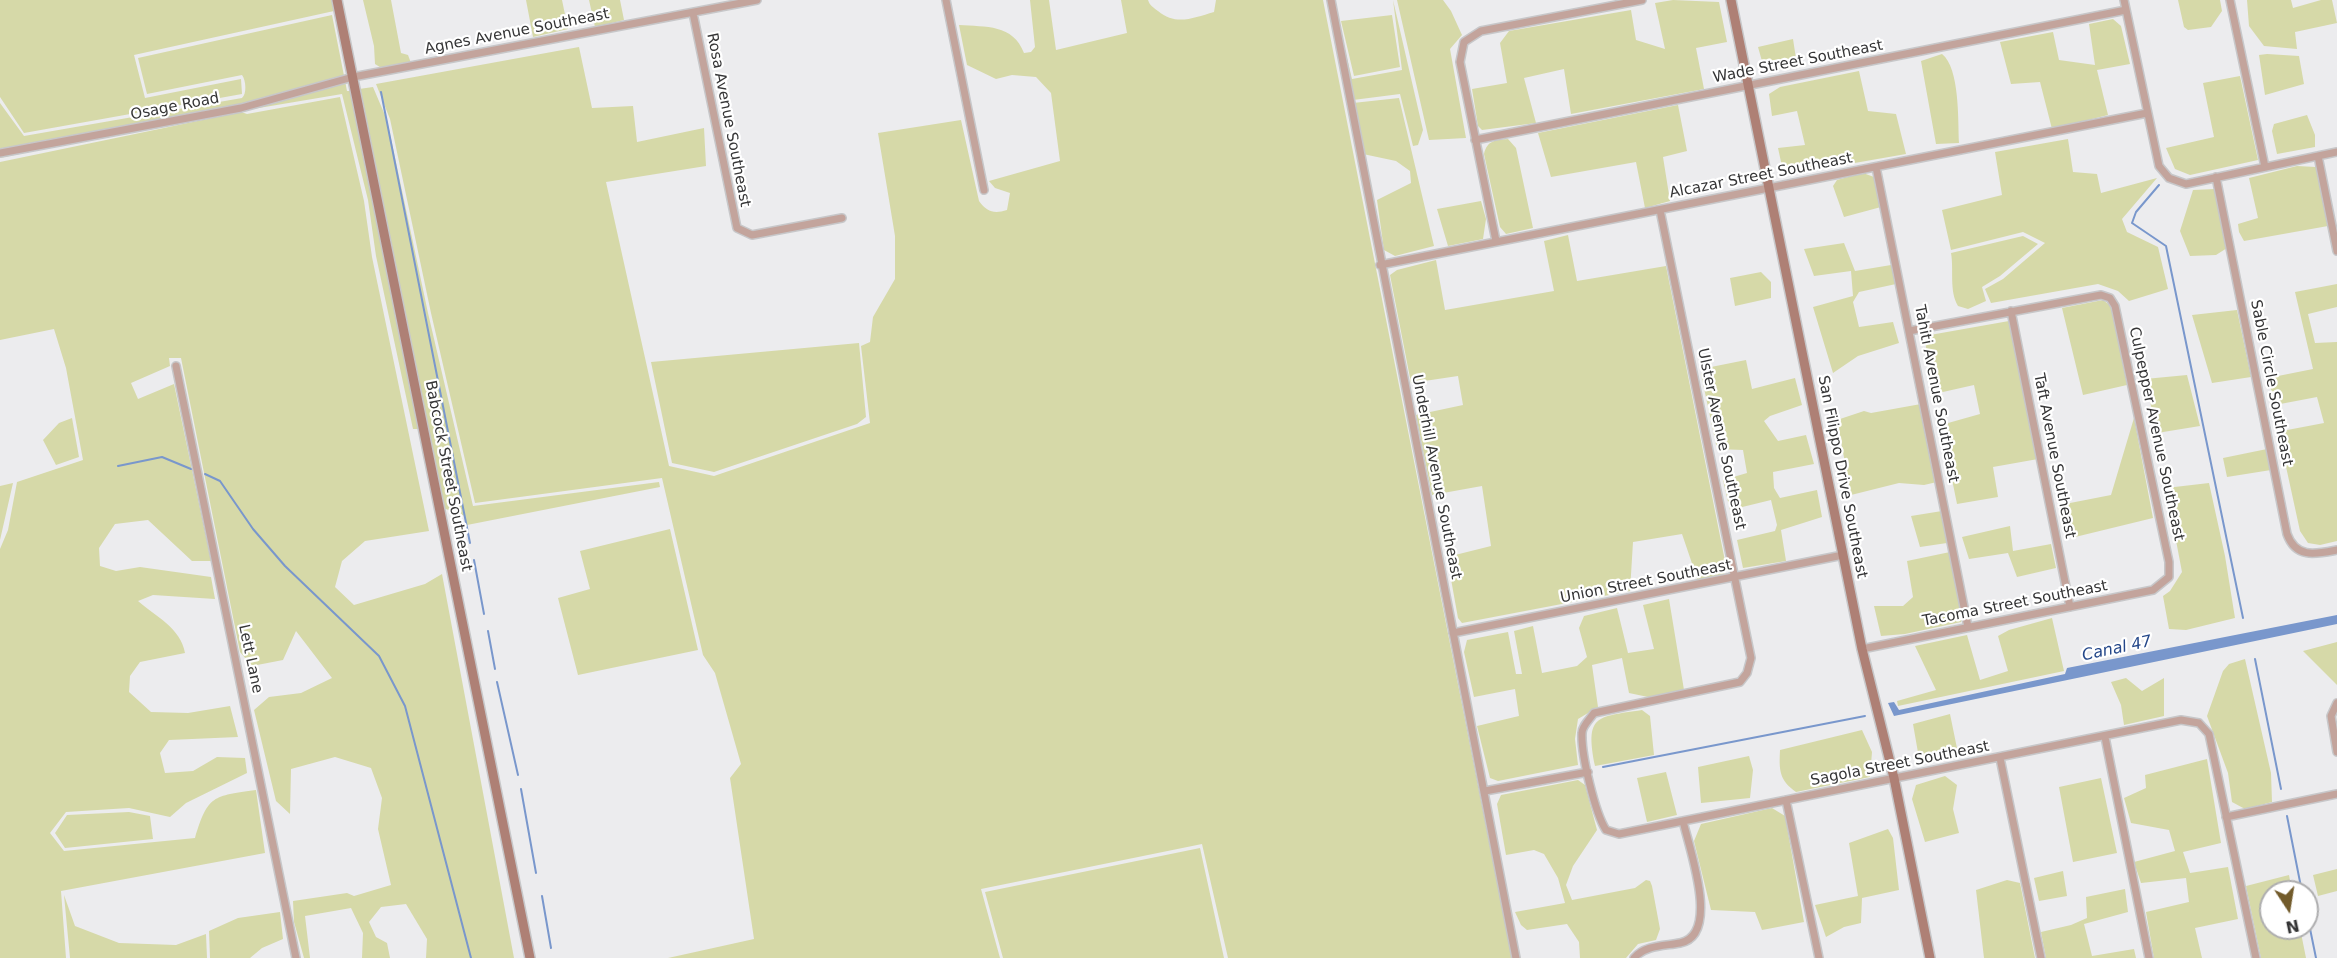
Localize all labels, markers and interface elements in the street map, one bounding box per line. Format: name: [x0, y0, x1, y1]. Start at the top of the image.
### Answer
street label: Agnes Avenue Southeast: [423, 5, 611, 59]
street label: Rosa Avenue Southeast: [702, 31, 754, 209]
street label: Wade Street Southeast: [1712, 37, 1884, 87]
street label: Osage Road: [129, 90, 221, 124]
street label: Alcazar Street Southeast: [1668, 149, 1854, 203]
street label: Sable Circle Southeast: [2246, 298, 2296, 468]
street label: Tahiti Avenue Southeast: [1910, 304, 1962, 484]
street label: Culpepper Avenue Southeast: [2125, 325, 2187, 543]
street label: Ulster Avenue Southeast: [1693, 347, 1749, 531]
street label: Taft Avenue Southeast: [2029, 372, 2079, 540]
street label: Underhill Avenue Southeast: [1407, 373, 1465, 581]
street label: San Filippo Drive Southeast: [1813, 374, 1871, 580]
street label: Babcock Street Southeast: [421, 379, 475, 573]
street label: Union Street Southeast: [1559, 557, 1733, 607]
street label: Tacoma Street Southeast: [1921, 577, 2109, 631]
street label: Lett Lane: [234, 623, 266, 695]
water label: Canal 47: [2080, 632, 2154, 666]
street label: Sagola Street Southeast: [1809, 738, 1991, 790]
north arrow: [2259, 880, 2319, 940]
text: N: [2284, 915, 2301, 937]

